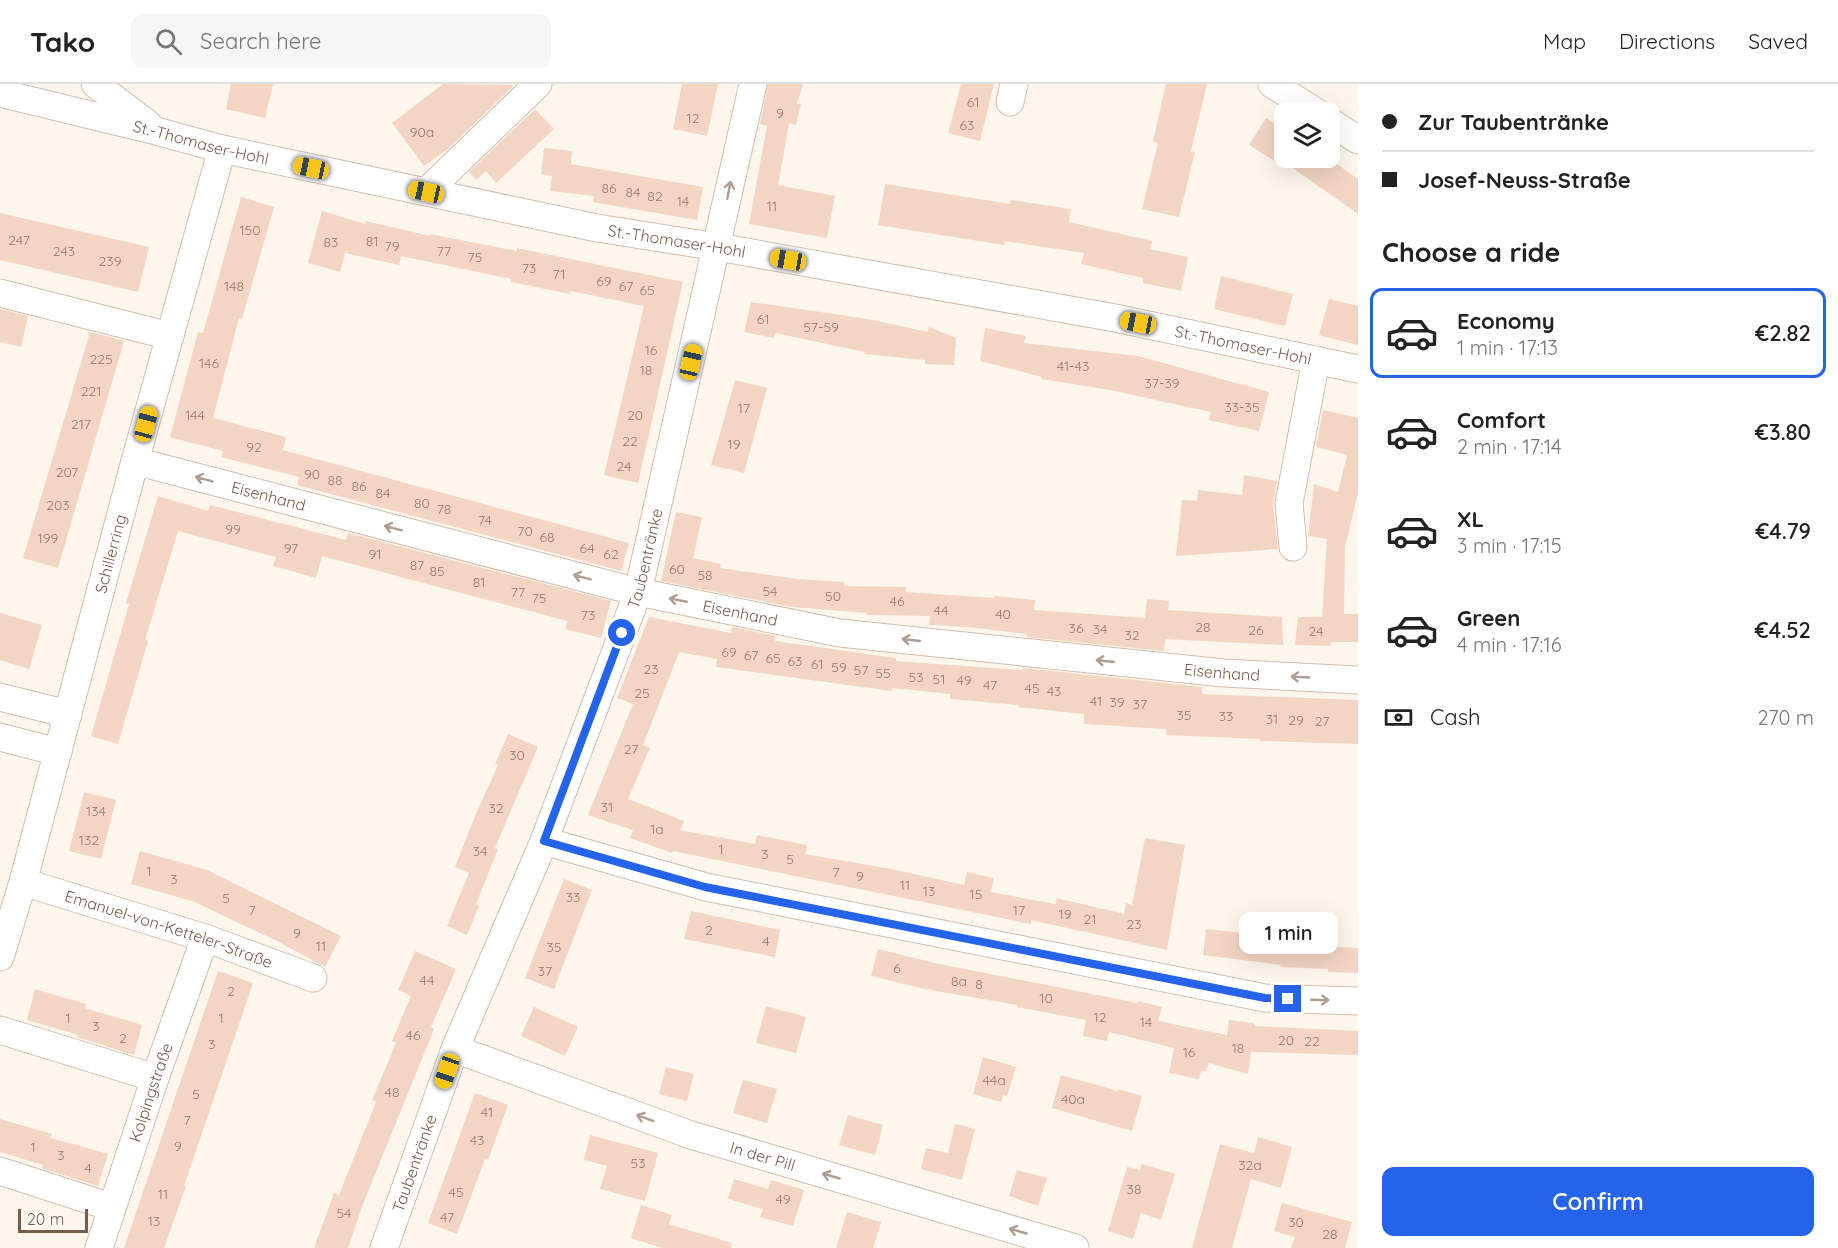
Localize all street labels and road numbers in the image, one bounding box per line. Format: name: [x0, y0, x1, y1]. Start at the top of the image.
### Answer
street label: St.-Thomaser-Hohl: [131, 116, 271, 169]
street label: St.-Thomaser-Hohl: [606, 220, 747, 262]
street label: St.-Thomaser-Hohl: [1173, 321, 1313, 369]
street label: Eisenhand: [229, 477, 308, 515]
street label: Taubentränke: [623, 506, 667, 611]
street label: Schillerring: [90, 512, 130, 596]
street label: Eisenhand: [701, 595, 779, 630]
street label: Eisenhand: [1183, 659, 1261, 685]
street label: Emanuel-von-Ketteler-Straße: [62, 885, 275, 972]
street label: Kolpingstraße: [125, 1040, 177, 1144]
street label: Taubentränke: [388, 1112, 441, 1215]
street label: In der Pill: [728, 1137, 798, 1175]

